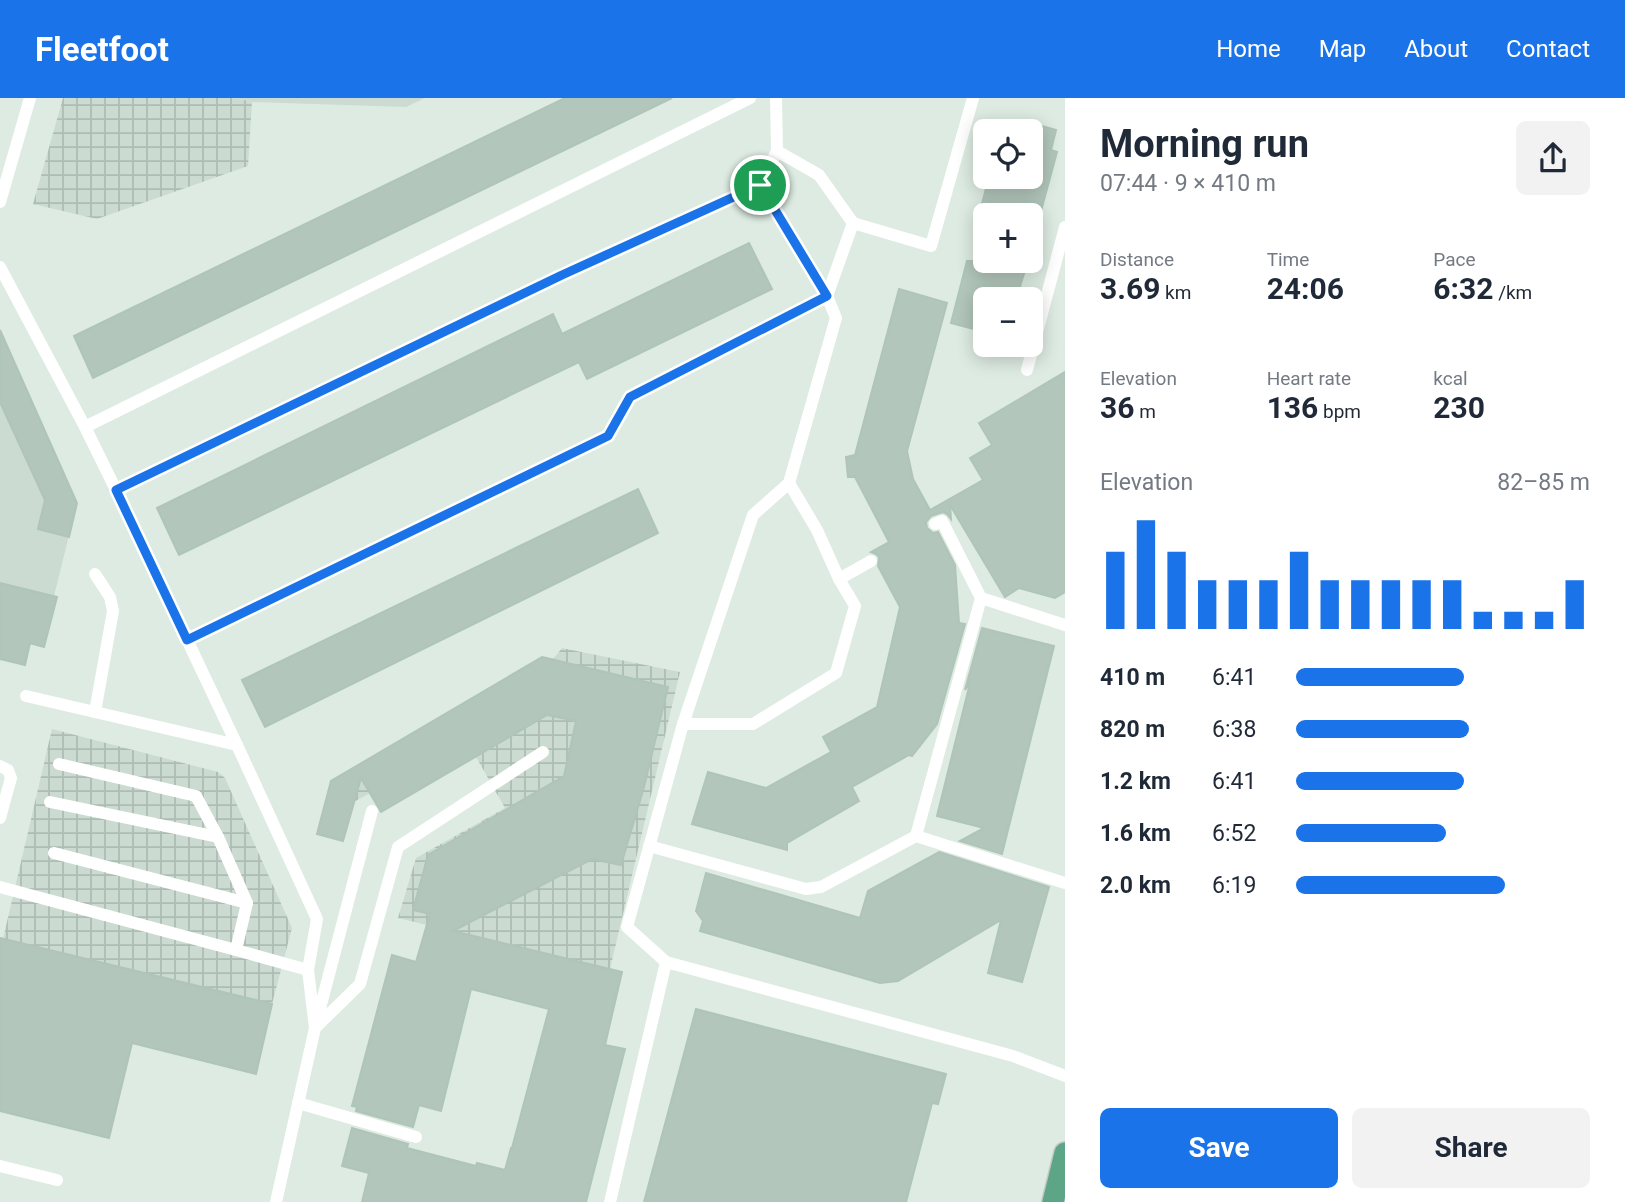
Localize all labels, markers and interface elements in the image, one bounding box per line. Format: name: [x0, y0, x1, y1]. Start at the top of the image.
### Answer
text: Fleetfoot: [35, 30, 169, 69]
text: Home: [1216, 35, 1281, 63]
text: Map: [1319, 35, 1366, 63]
text: About: [1404, 35, 1468, 63]
text: Contact: [1506, 35, 1590, 63]
map controls: [973, 119, 1043, 357]
button: locate: [973, 119, 1043, 189]
button: share: [1516, 121, 1590, 195]
text: Morning run: [1100, 122, 1309, 166]
pin: [730, 155, 790, 215]
icon: arrive: [741, 166, 779, 204]
text: 07:44 · 9 × 410 m: [1100, 170, 1276, 197]
button: +: [973, 203, 1043, 273]
text: Distance: [1100, 248, 1174, 271]
text: Time: [1267, 248, 1309, 271]
text: Pace: [1433, 248, 1476, 271]
text: 3.69: [1100, 271, 1160, 306]
text: 24:06: [1267, 271, 1344, 306]
text: 6:32: [1433, 271, 1493, 306]
text: km: [1160, 281, 1191, 304]
text: /km: [1493, 281, 1532, 304]
button: −: [973, 287, 1043, 357]
text: Elevation: [1100, 367, 1177, 390]
text: Heart rate: [1267, 367, 1351, 390]
text: kcal: [1433, 367, 1468, 390]
text: 36: [1100, 390, 1134, 425]
text: 136: [1267, 390, 1318, 425]
text: 230: [1433, 390, 1485, 425]
text: m: [1134, 400, 1156, 423]
text: bpm: [1318, 400, 1361, 423]
text: Elevation: [1100, 469, 1193, 496]
text: 82–85 m: [1497, 469, 1590, 496]
text: 410 m: [1100, 664, 1165, 691]
text: 6:41: [1212, 664, 1256, 691]
text: 820 m: [1100, 716, 1165, 743]
text: 6:38: [1212, 716, 1256, 743]
text: 1.2 km: [1100, 768, 1171, 795]
text: 6:41: [1212, 768, 1256, 795]
text: 1.6 km: [1100, 820, 1171, 847]
text: 6:52: [1212, 820, 1256, 847]
text: 2.0 km: [1100, 872, 1171, 899]
text: 6:19: [1212, 872, 1256, 899]
button: Save: [1100, 1108, 1338, 1188]
button: Share: [1352, 1108, 1590, 1188]

